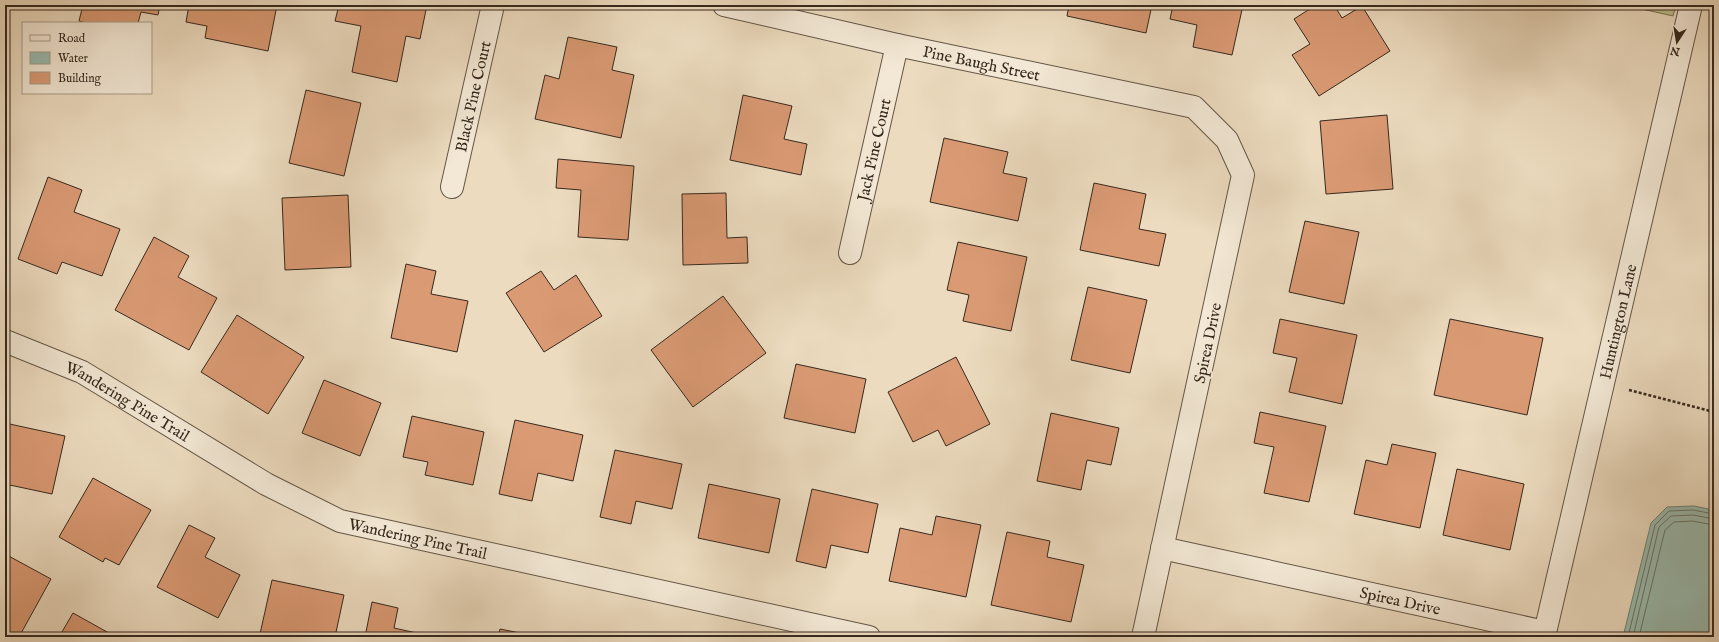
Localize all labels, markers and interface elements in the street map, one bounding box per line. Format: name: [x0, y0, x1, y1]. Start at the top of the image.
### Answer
legend: [22, 22, 152, 94]
north arrow: [1657, 22, 1697, 62]
text: Road: [58, 31, 86, 46]
street label: Black Pine Court: [452, 39, 497, 154]
street label: Pine Baugh Street: [921, 43, 1042, 87]
text: N: [1669, 43, 1682, 59]
text: Water: [58, 51, 89, 66]
text: Building: [58, 71, 102, 86]
street label: Jack Pine Court: [854, 96, 897, 205]
street label: Huntington Lane: [1596, 262, 1642, 381]
street label: Spirea Drive: [1191, 301, 1227, 386]
street label: Wandering Pine Trail: [62, 358, 193, 447]
street label: Wandering Pine Trail: [346, 515, 489, 565]
street label: Spirea Drive: [1358, 584, 1442, 621]

